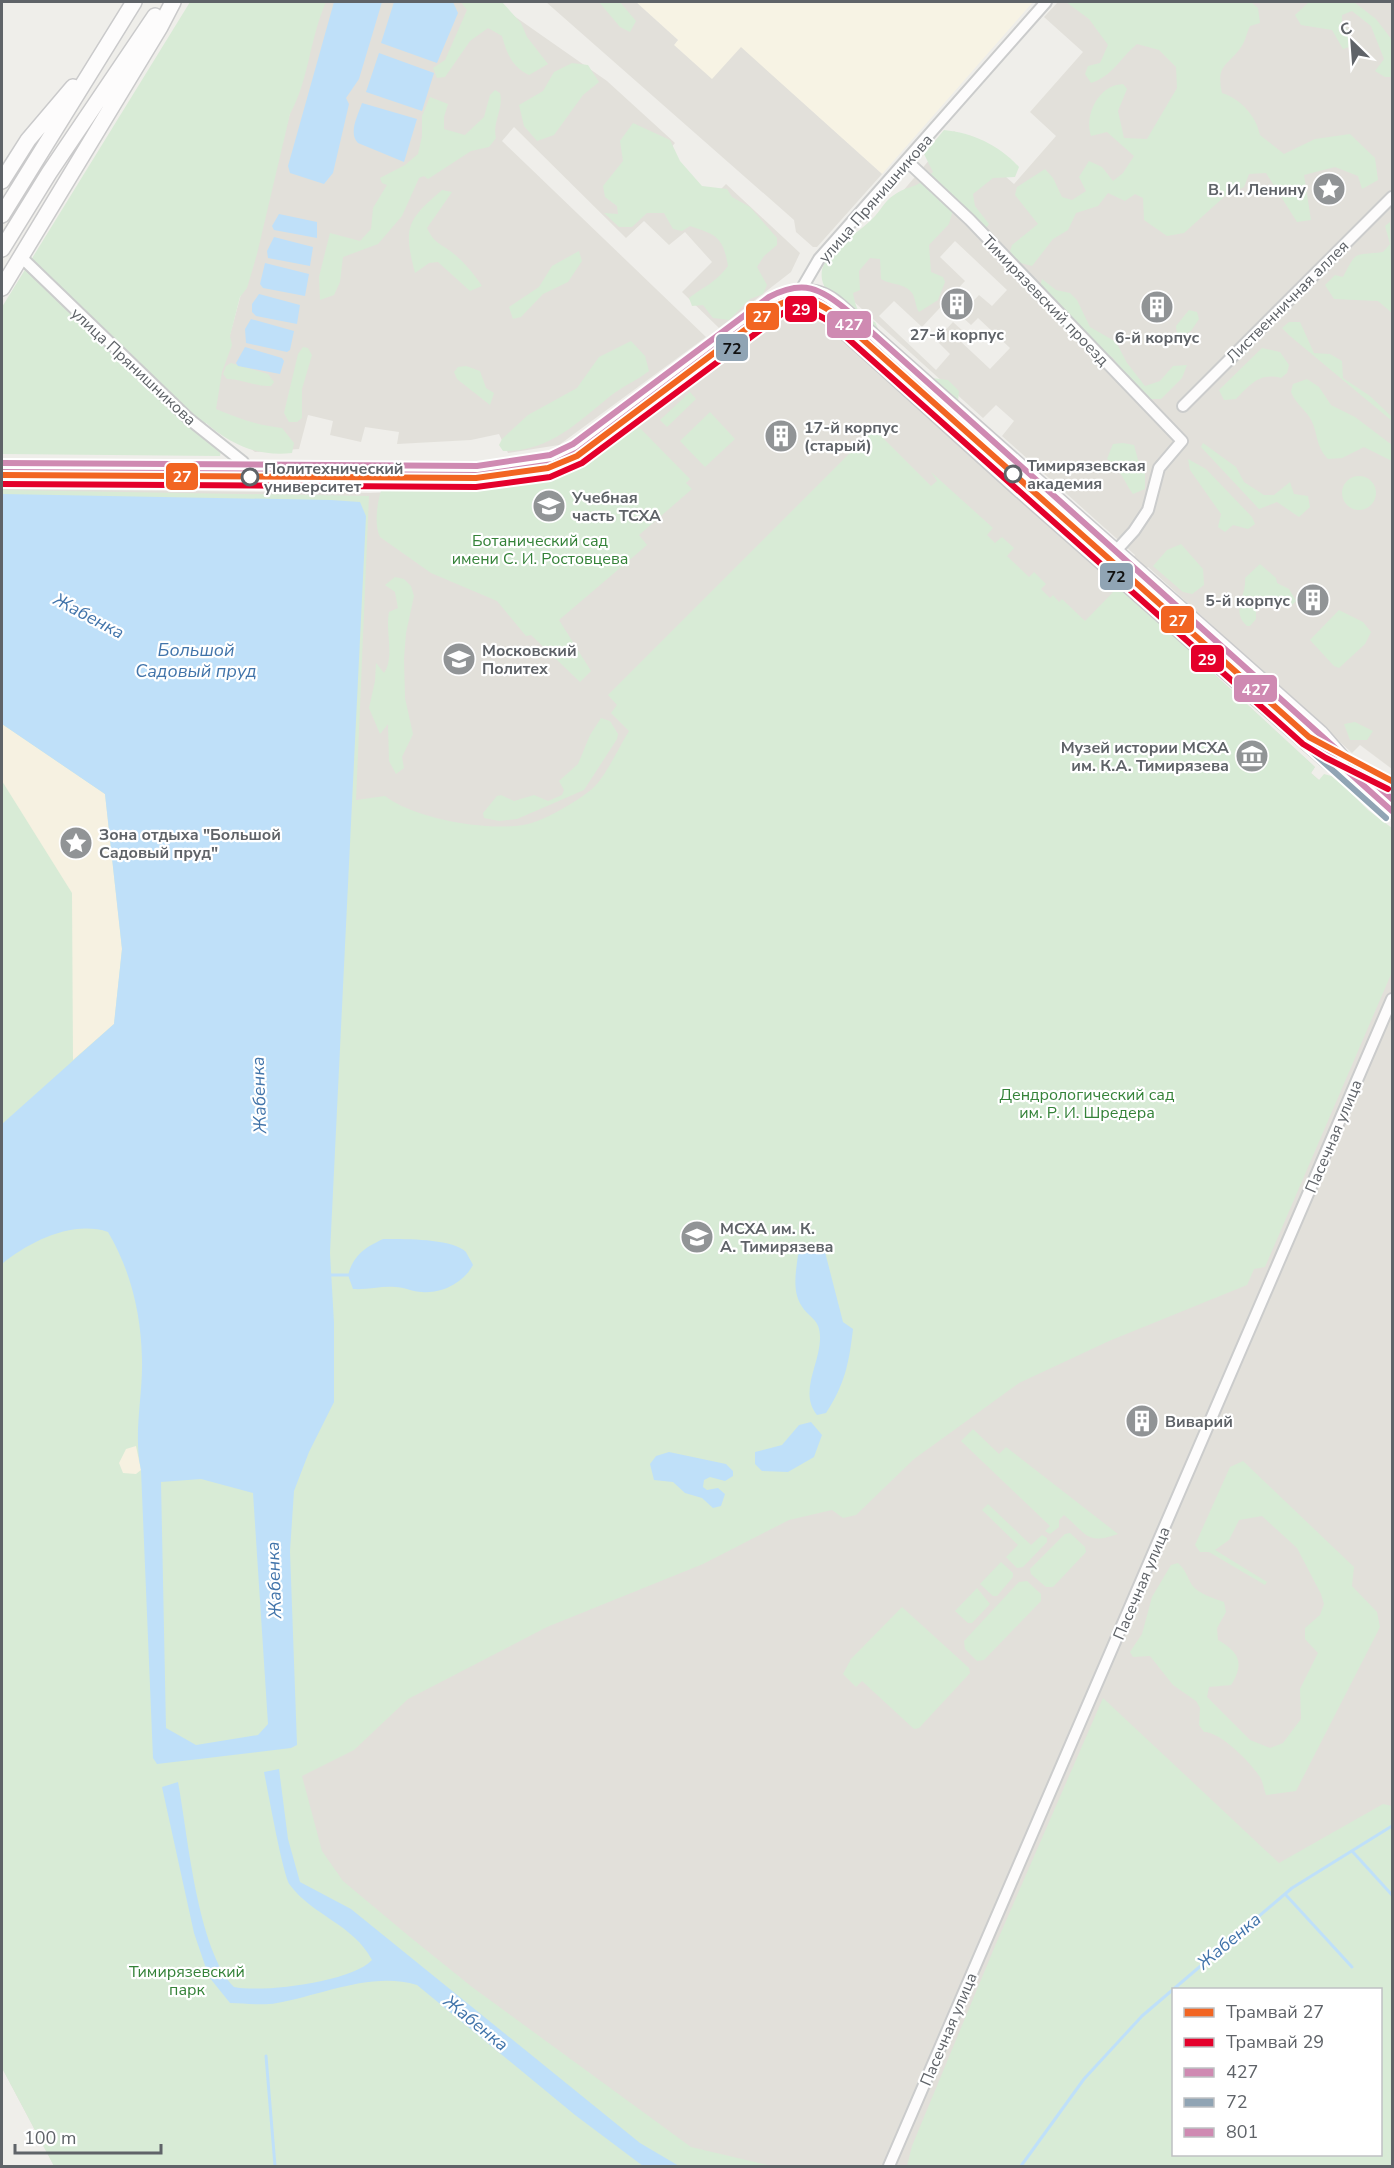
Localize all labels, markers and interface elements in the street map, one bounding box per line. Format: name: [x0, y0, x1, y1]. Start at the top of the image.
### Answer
north arrow: [1322, 12, 1382, 72]
text: С: [1337, 17, 1356, 42]
street label: улица Прянишникова: [814, 130, 938, 268]
place icon: В. И. Ленину: [1311, 171, 1347, 207]
place label: В. И. Ленину: [1208, 179, 1306, 201]
street label: Тимирязевский проезд: [977, 230, 1114, 371]
street label: Лиственничная аллея: [1221, 235, 1354, 368]
building icon: 27-й корпус: [939, 286, 975, 322]
building icon: 6-й корпус: [1139, 289, 1175, 325]
line badge: 29: [784, 295, 818, 323]
text: 29: [791, 299, 811, 321]
line badge: 27: [745, 302, 780, 331]
street label: улица Прянишникова: [66, 303, 201, 431]
text: 27: [752, 306, 772, 328]
line badge: 427: [826, 310, 872, 339]
text: 427: [835, 314, 863, 336]
place label: 27-й корпус: [910, 324, 1004, 346]
place label: 6-й корпус: [1115, 327, 1200, 349]
line badge: 72: [715, 333, 749, 362]
text: 72: [722, 338, 742, 360]
place label: 17-й корпус (старый): [804, 417, 899, 457]
building icon: 17-й корпус (старый): [763, 418, 799, 454]
place label: Тимирязевская академия: [1027, 455, 1146, 495]
place label: Политехнический университет: [264, 458, 403, 498]
line badge: 27: [165, 462, 199, 491]
marker: Тимирязевская академия: [1004, 465, 1022, 483]
text: 27: [172, 466, 192, 488]
marker: Политехнический университет: [241, 468, 259, 486]
place label: Учебная часть ТСХА: [571, 487, 661, 527]
school or university icon: Учебная часть ТСХА: [531, 488, 567, 524]
park label: Ботанический сад имени С. И. Ростовцева: [452, 530, 628, 570]
line badge: 72: [1099, 562, 1134, 591]
text: 72: [1106, 566, 1126, 588]
building icon: 5-й корпус: [1295, 582, 1331, 618]
water label: Жабенка: [49, 587, 129, 645]
place label: 5-й корпус: [1205, 590, 1290, 612]
line badge: 27: [1160, 605, 1195, 634]
text: 27: [1168, 610, 1188, 632]
water label: Большой Садовый пруд: [135, 638, 257, 683]
place label: Московский Политех: [482, 640, 577, 680]
school or university icon: Московский Политех: [441, 641, 477, 677]
line badge: 29: [1190, 644, 1225, 673]
text: 29: [1197, 649, 1217, 671]
line badge: 427: [1233, 674, 1278, 703]
text: 427: [1242, 679, 1270, 701]
place label: Музей истории МСХА им. К.А. Тимирязева: [1061, 737, 1229, 777]
museum icon: Музей истории МСХА им. К.А. Тимирязева: [1234, 738, 1270, 774]
place label: Зона отдыха "Большой Садовый пруд": [99, 824, 281, 864]
place icon: Зона отдыха "Большой Садовый пруд": [58, 825, 94, 861]
water label: Жабенка: [246, 1056, 272, 1135]
street label: Пасечная улица: [1300, 1076, 1368, 1196]
park label: Дендрологический сад им. Р. И. Шредера: [1000, 1084, 1175, 1124]
place label: МСХА им. К. А. Тимирязева: [720, 1218, 834, 1258]
school or university icon: МСХА им. К. А. Тимирязева: [679, 1219, 715, 1255]
building icon: Виварий: [1124, 1403, 1160, 1439]
place label: Виварий: [1165, 1411, 1233, 1433]
street label: Пасечная улица: [1108, 1523, 1176, 1643]
water label: Жабенка: [261, 1541, 287, 1620]
water label: Жабенка: [1191, 1907, 1266, 1976]
park label: Тимирязевский парк: [129, 1961, 245, 2001]
street label: Пасечная улица: [915, 1969, 983, 2089]
legend: [1172, 1988, 1382, 2156]
water label: Жабенка: [438, 1989, 513, 2056]
text: Трамвай 27: [1226, 2000, 1324, 2024]
text: Трамвай 29: [1226, 2030, 1324, 2054]
text: 427: [1226, 2060, 1258, 2084]
text: 72: [1226, 2090, 1248, 2114]
scale bar: [15, 2117, 160, 2155]
text: 801: [1226, 2120, 1258, 2144]
text: 100 m: [24, 2126, 76, 2150]

